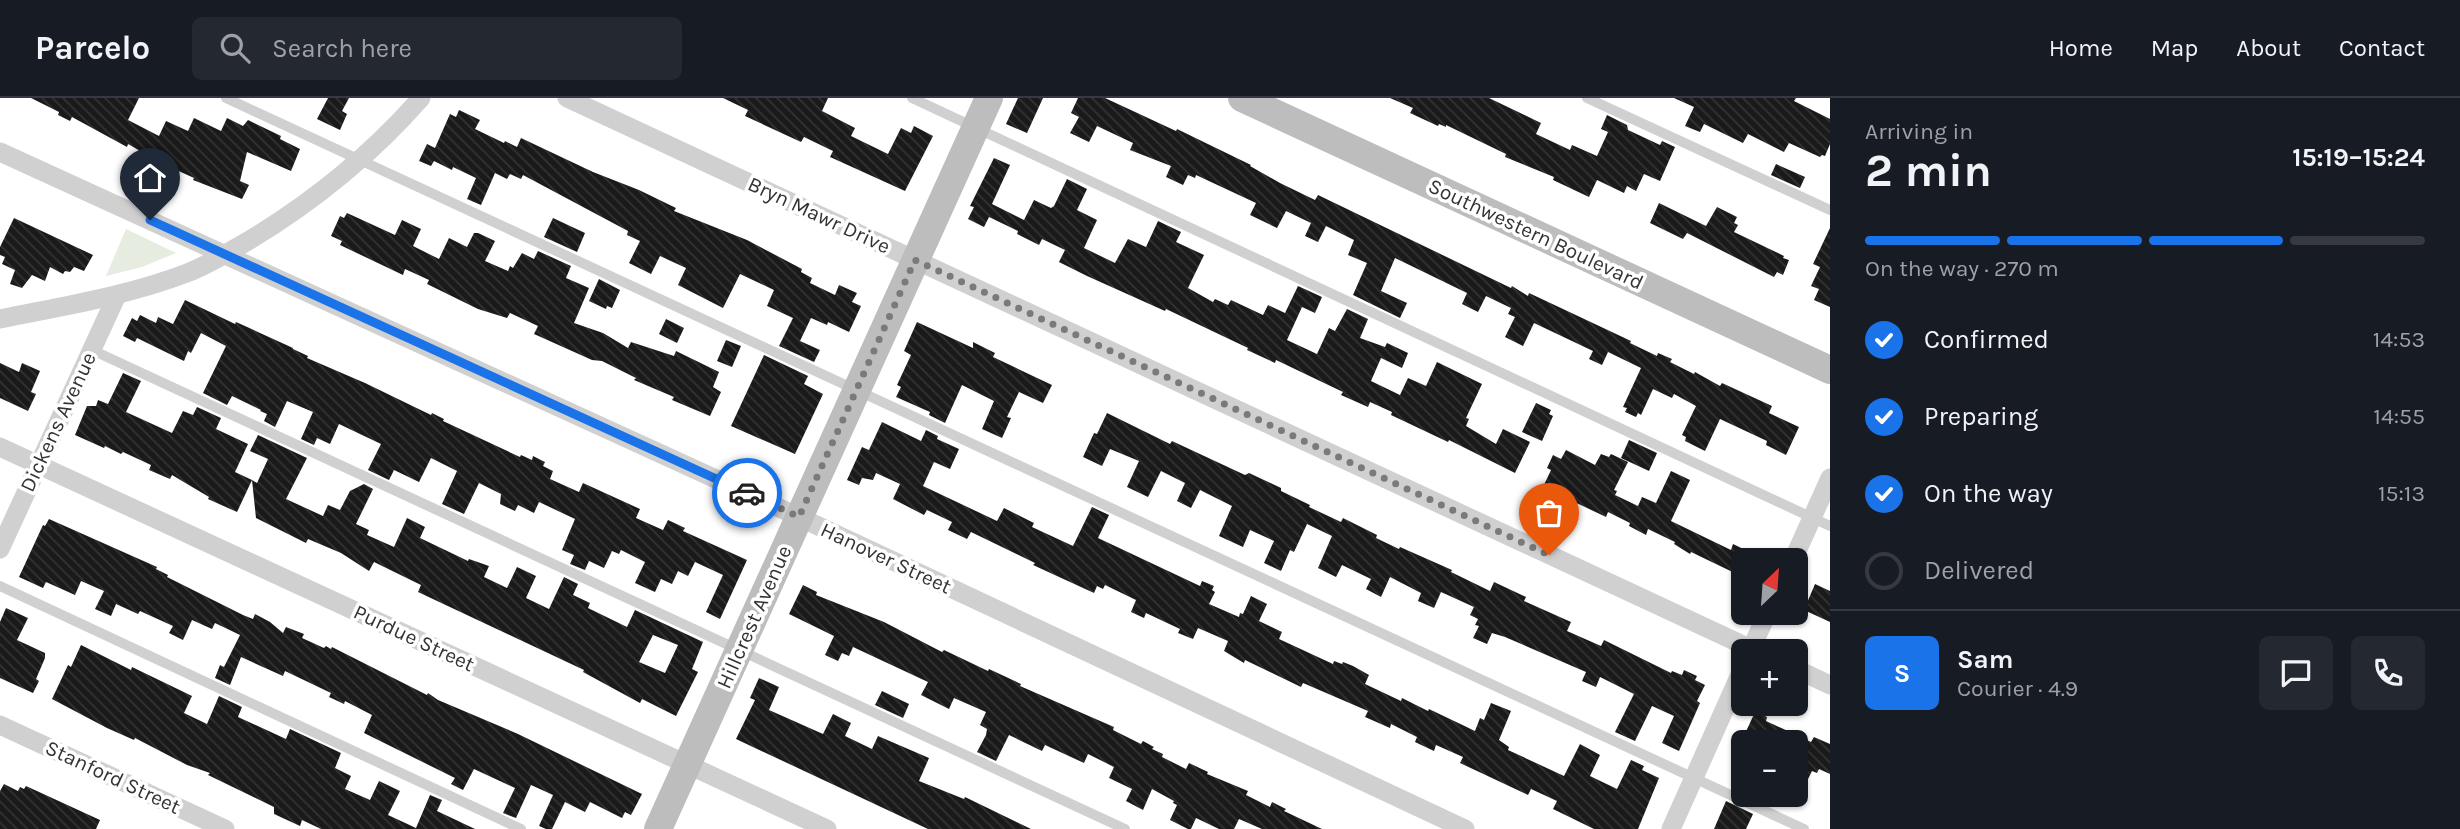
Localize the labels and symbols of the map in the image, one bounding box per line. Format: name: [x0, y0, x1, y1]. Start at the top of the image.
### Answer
pin: [120, 148, 180, 220]
street label: Bryn Mawr Drive: [744, 172, 894, 258]
street label: Southwestern Boulevard: [1425, 174, 1647, 294]
street label: Dickens Avenue: [15, 348, 101, 496]
courier: [712, 458, 782, 528]
pin: [1519, 483, 1579, 555]
street label: Hanover Street: [817, 517, 955, 599]
street label: Hillcrest Avenue: [712, 542, 796, 692]
north arrow: [1731, 548, 1808, 625]
street label: Purdue Street: [350, 600, 478, 676]
street label: Stanford Street: [42, 735, 184, 819]

